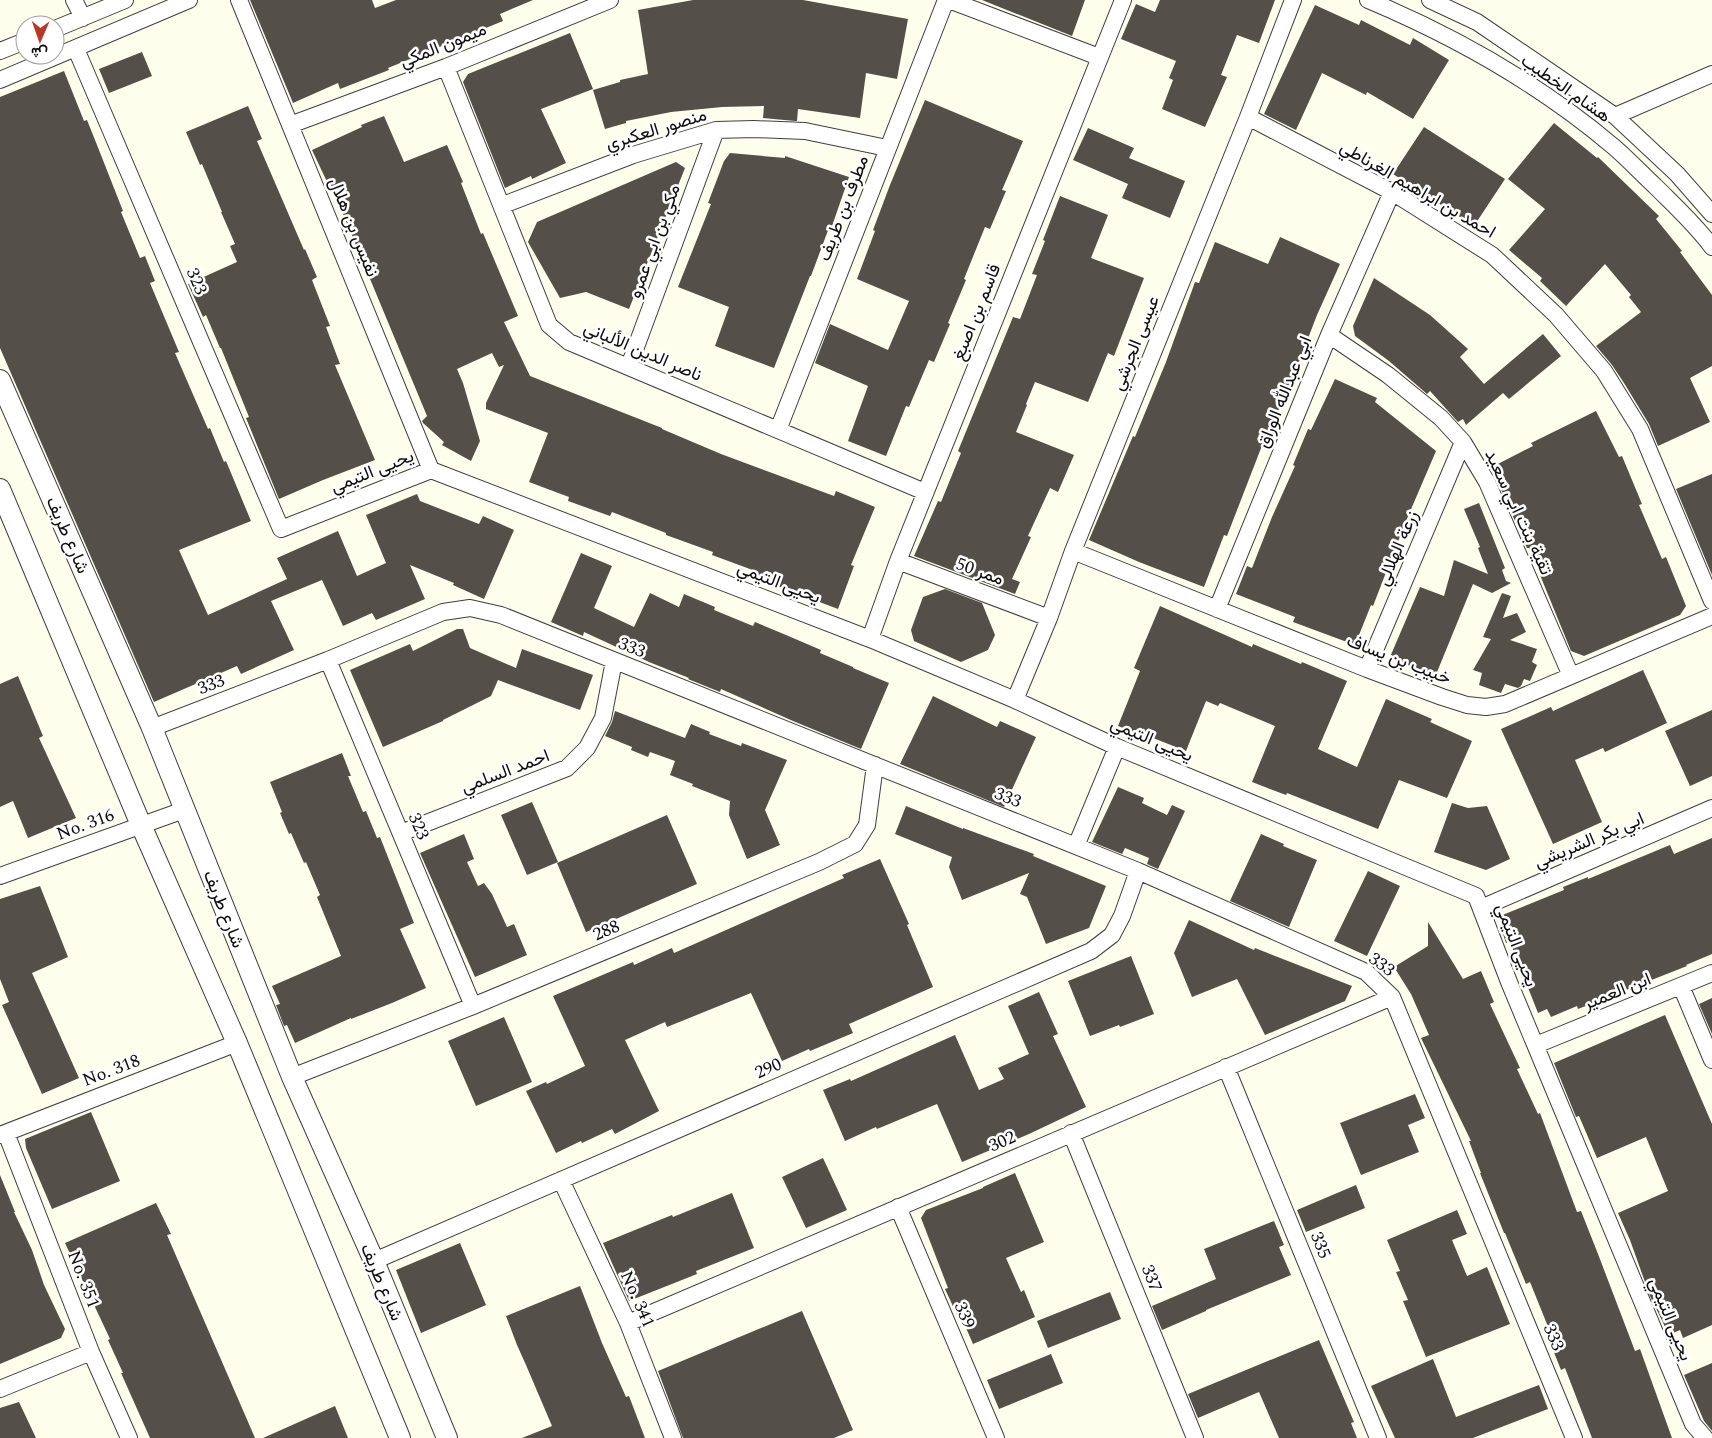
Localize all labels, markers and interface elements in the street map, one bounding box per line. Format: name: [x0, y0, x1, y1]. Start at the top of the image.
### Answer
north arrow: [15, 15, 65, 65]
street label: ميمون المكي: [396, 16, 491, 76]
text: ش: [31, 42, 48, 63]
street label: هشام الخطيب: [1515, 47, 1616, 129]
street label: منصور العكبري: [602, 101, 710, 159]
street label: احمد بن ابراهيم الغرناطي: [1334, 134, 1501, 246]
street label: مطرف بن طريف: [811, 151, 876, 265]
street label: نفيس بن هلال: [321, 173, 386, 281]
street label: مكي بن ابي عمرو: [621, 180, 689, 302]
street label: قاسم بن اصبغ: [945, 260, 1008, 365]
street label: 323: [179, 263, 214, 299]
street label: عيسى الجرشي: [1104, 292, 1168, 395]
street label: ناصر الدين الألباني: [579, 314, 706, 389]
street label: ابي عبدالله الوراق: [1250, 332, 1320, 453]
street label: يحيى التيمي: [326, 443, 418, 501]
street label: تقية بنت ابي سعيد: [1477, 445, 1559, 580]
street label: شارع طريف: [39, 492, 96, 578]
street label: زرعة الهلالي: [1369, 506, 1426, 591]
street label: ممر 50: [952, 550, 1008, 593]
street label: يحيى التيمي: [733, 554, 825, 612]
street label: خبيب بن يساف: [1343, 627, 1455, 692]
street label: 333: [614, 630, 649, 665]
street label: 333: [194, 667, 229, 702]
street label: يحيى التيمي: [1106, 710, 1197, 770]
street label: احمد السلمي: [457, 742, 554, 802]
street label: 333: [990, 780, 1025, 815]
street label: No. 316: [52, 802, 118, 847]
street label: ابي بكر الشريشي: [1530, 805, 1649, 877]
street label: 323: [401, 808, 436, 844]
street label: شارع طريف: [196, 866, 251, 952]
street label: يحيى التيمي: [1487, 899, 1545, 991]
street label: 288: [588, 913, 624, 948]
street label: 333: [1363, 945, 1401, 983]
street label: ابن العمير: [1578, 966, 1655, 1018]
street label: No. 318: [78, 1047, 144, 1094]
street label: 290: [750, 1051, 786, 1086]
street label: 302: [984, 1124, 1020, 1159]
street label: 335: [1303, 1228, 1338, 1263]
street label: شارع طريف: [353, 1239, 410, 1325]
street label: No. 351: [60, 1246, 107, 1312]
street label: 337: [1134, 1261, 1169, 1296]
street label: No. 341: [613, 1266, 662, 1332]
street label: يحيى التيمي: [1641, 1273, 1699, 1365]
street label: 339: [947, 1297, 982, 1333]
street label: 333: [1536, 1319, 1571, 1355]

